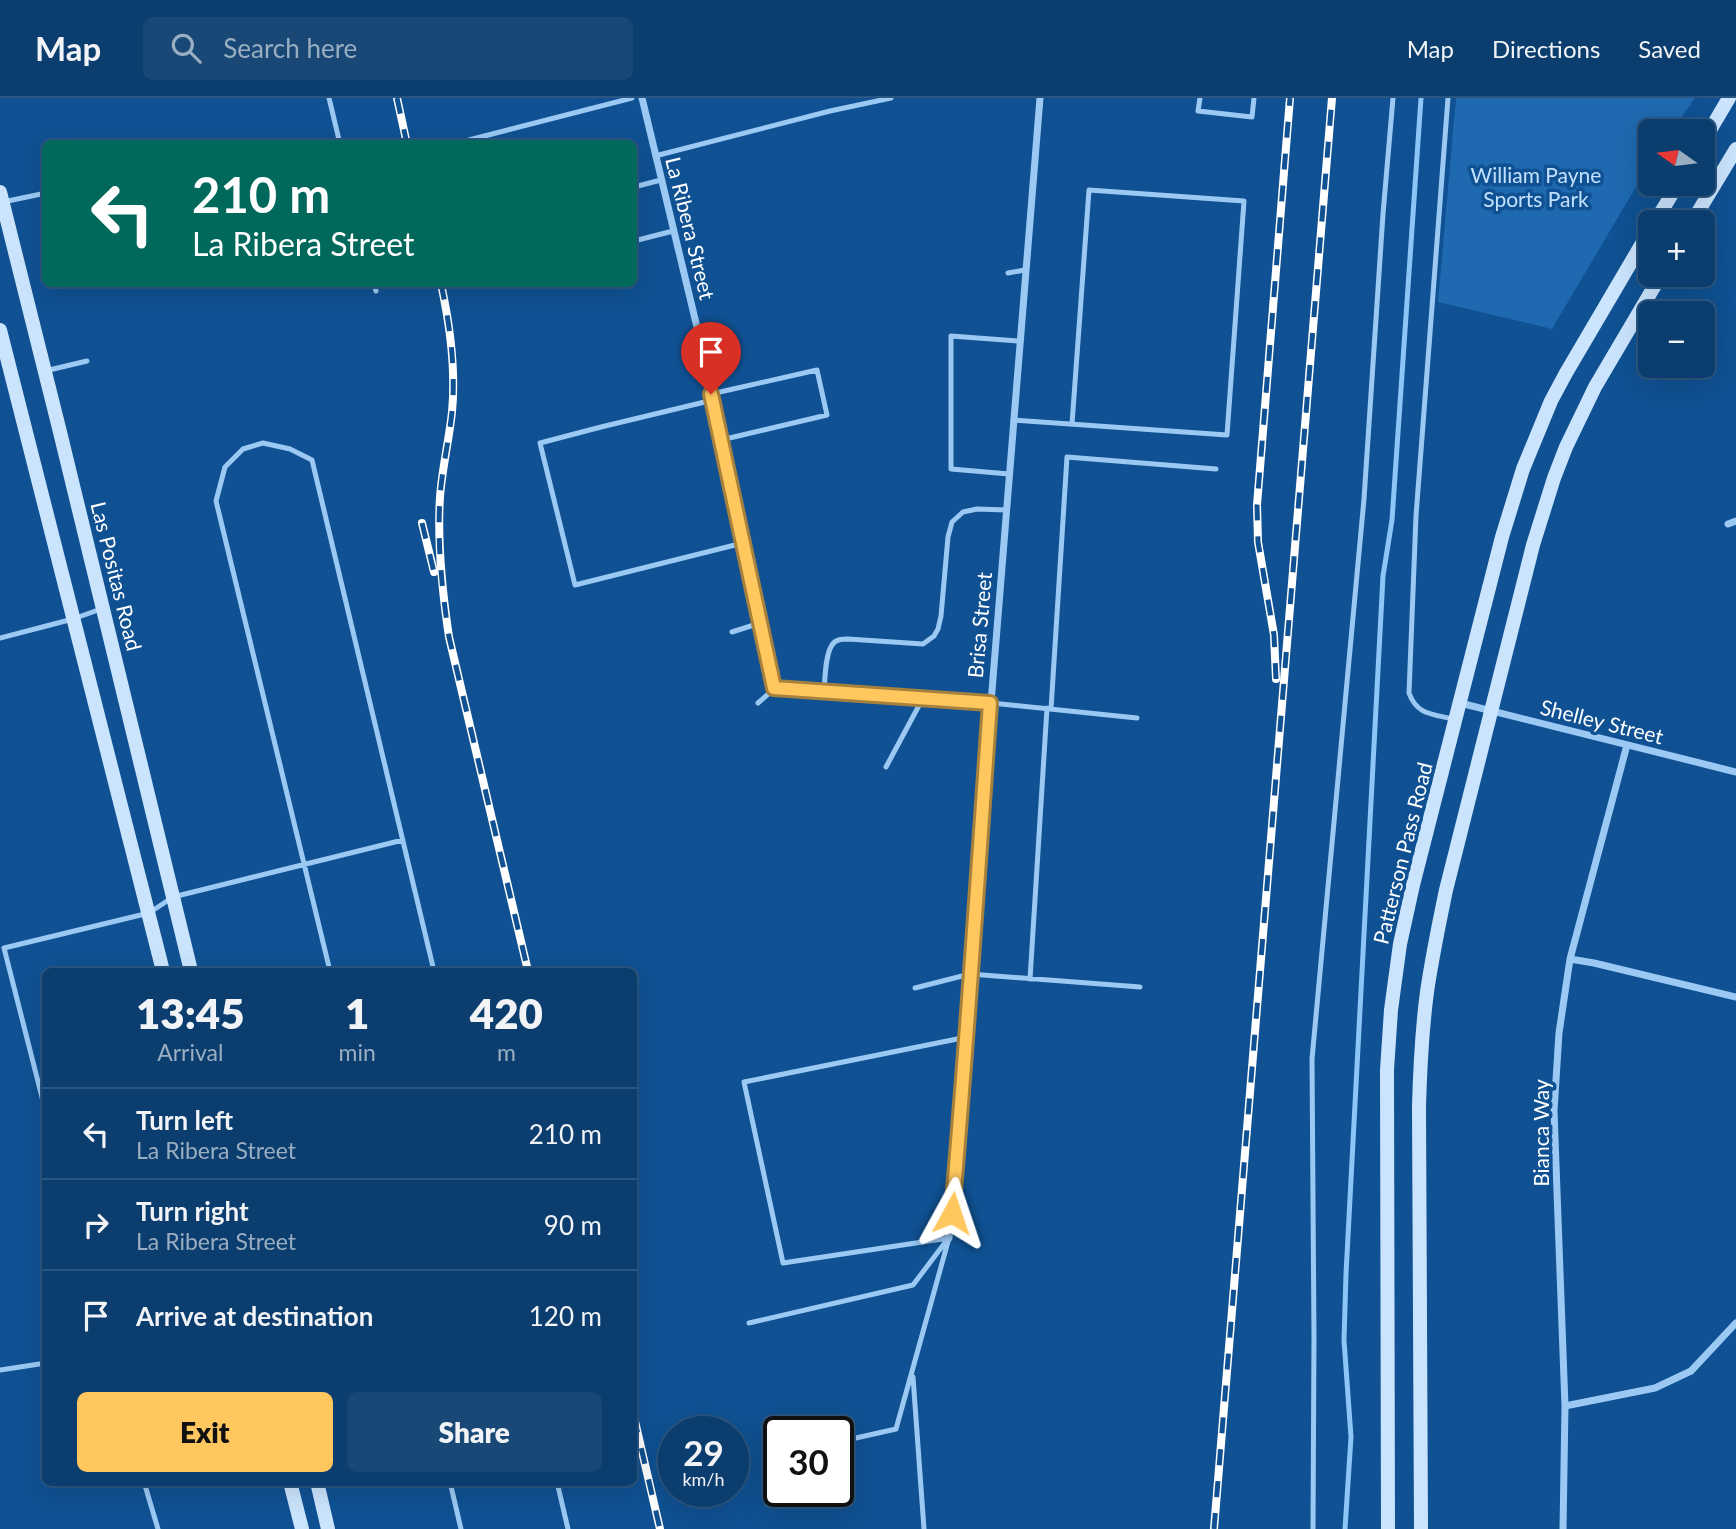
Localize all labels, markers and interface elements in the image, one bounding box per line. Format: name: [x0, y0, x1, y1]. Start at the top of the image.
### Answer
search box: [143, 17, 633, 80]
text: Map: [35, 28, 101, 68]
icon: search: [167, 29, 205, 67]
text: Search here: [223, 32, 357, 64]
text: Map: [1407, 34, 1454, 63]
text: Directions: [1492, 34, 1600, 63]
text: Saved: [1638, 34, 1701, 63]
north arrow: [1638, 119, 1715, 196]
map controls: [1638, 119, 1715, 378]
street label: La Ribera Street: [661, 154, 721, 302]
park label: William Payne Sports Park: [1471, 162, 1601, 211]
text: 210 m: [192, 165, 330, 223]
icon: left: [77, 168, 168, 259]
button: +: [1638, 210, 1715, 287]
text: La Ribera Street: [192, 224, 415, 263]
button: −: [1638, 301, 1715, 378]
pin: [681, 322, 741, 394]
icon: arrive: [692, 333, 730, 371]
street label: Las Positas Road: [86, 499, 148, 653]
street label: Brisa Street: [962, 571, 996, 679]
street label: Shelley Street: [1538, 694, 1666, 748]
street label: Patterson Pass Road: [1367, 760, 1437, 946]
text: 13:45: [136, 988, 245, 1038]
text: 1: [345, 988, 369, 1038]
text: 420: [470, 988, 543, 1038]
text: Arrival: [157, 1038, 223, 1066]
text: min: [339, 1038, 376, 1066]
text: m: [497, 1038, 516, 1066]
street label: Bianca Way: [1528, 1079, 1553, 1187]
text: Turn left: [136, 1104, 233, 1136]
icon: left: [77, 1115, 115, 1153]
text: 210 m: [529, 1118, 602, 1150]
text: La Ribera Street: [136, 1136, 296, 1164]
position arrow: [915, 1176, 989, 1250]
text: Turn right: [136, 1195, 249, 1227]
icon: right: [77, 1206, 115, 1244]
text: 90 m: [544, 1209, 602, 1241]
text: La Ribera Street: [136, 1227, 296, 1255]
icon: arrive: [77, 1297, 115, 1335]
text: Arrive at destination: [136, 1300, 373, 1332]
text: 120 m: [529, 1300, 602, 1332]
button: Exit: [77, 1392, 333, 1472]
button: Share: [347, 1392, 602, 1472]
speed limit sign: 30: [763, 1416, 854, 1507]
text: 29: [683, 1431, 724, 1473]
text: km/h: [682, 1468, 725, 1490]

